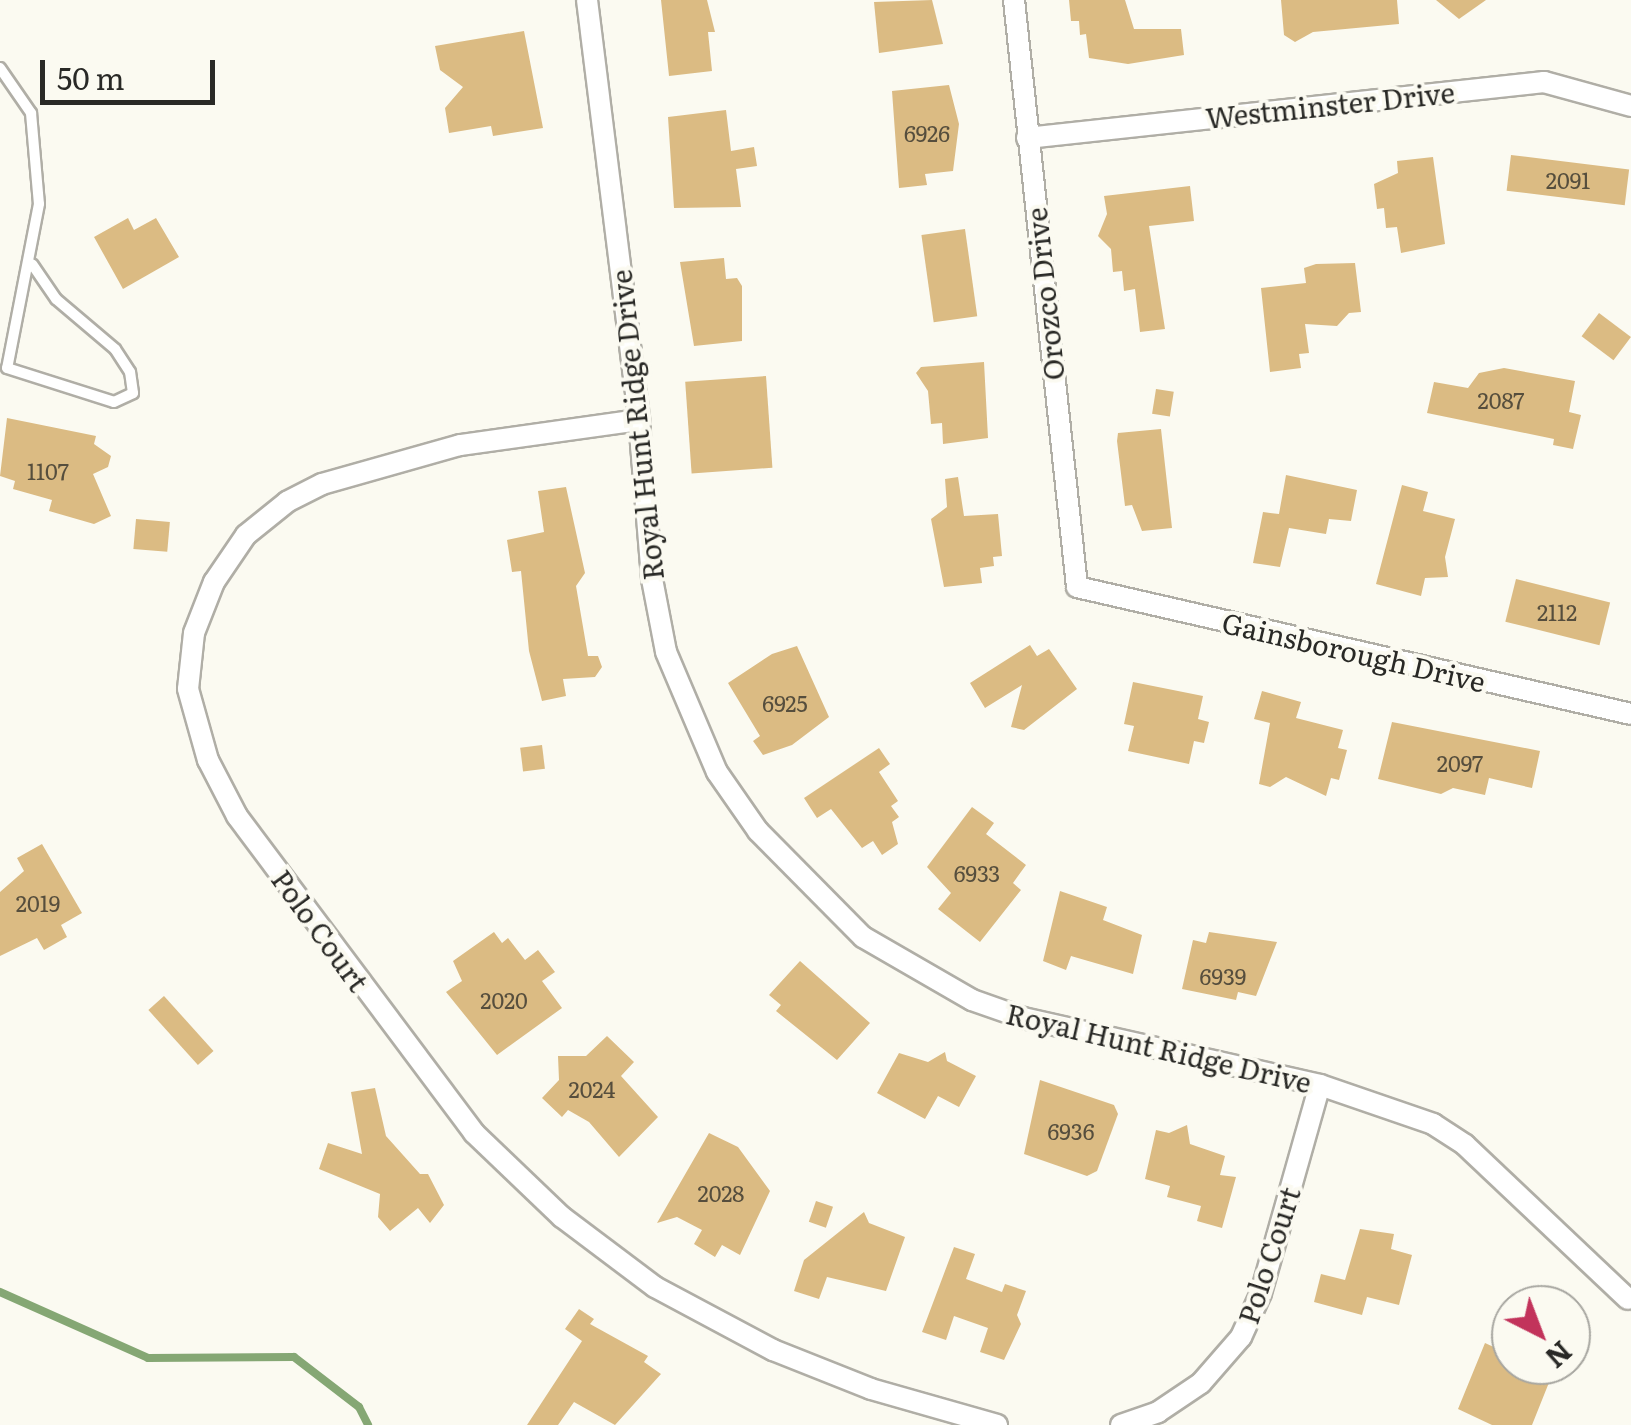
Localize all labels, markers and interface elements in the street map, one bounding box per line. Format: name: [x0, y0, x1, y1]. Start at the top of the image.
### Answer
scale bar: [45, 40, 220, 102]
text: 50 m: [57, 55, 125, 99]
street label: Westminster Drive: [1204, 74, 1456, 134]
house number: 6926: [904, 120, 950, 146]
house number: 2091: [1546, 167, 1590, 193]
street label: Orozco Drive: [1018, 206, 1070, 382]
street label: Royal Hunt Ridge Drive: [603, 268, 669, 582]
house number: 2087: [1478, 387, 1524, 413]
house number: 1107: [27, 458, 69, 484]
house number: 2112: [1537, 599, 1577, 625]
street label: Gainsborough Drive: [1219, 604, 1489, 698]
house number: 6925: [762, 690, 808, 716]
house number: 2097: [1437, 750, 1483, 776]
house number: 6933: [954, 860, 1000, 886]
street label: Polo Court: [266, 863, 376, 997]
house number: 2019: [16, 890, 60, 916]
house number: 6939: [1200, 963, 1246, 989]
house number: 2020: [480, 987, 528, 1013]
street label: Royal Hunt Ridge Drive: [1003, 996, 1315, 1098]
house number: 2024: [569, 1076, 615, 1102]
house number: 6936: [1047, 1118, 1095, 1144]
house number: 2028: [698, 1180, 744, 1206]
street label: Polo Court: [1230, 1182, 1306, 1328]
north arrow: [1491, 1285, 1591, 1385]
text: N: [1537, 1332, 1583, 1379]

